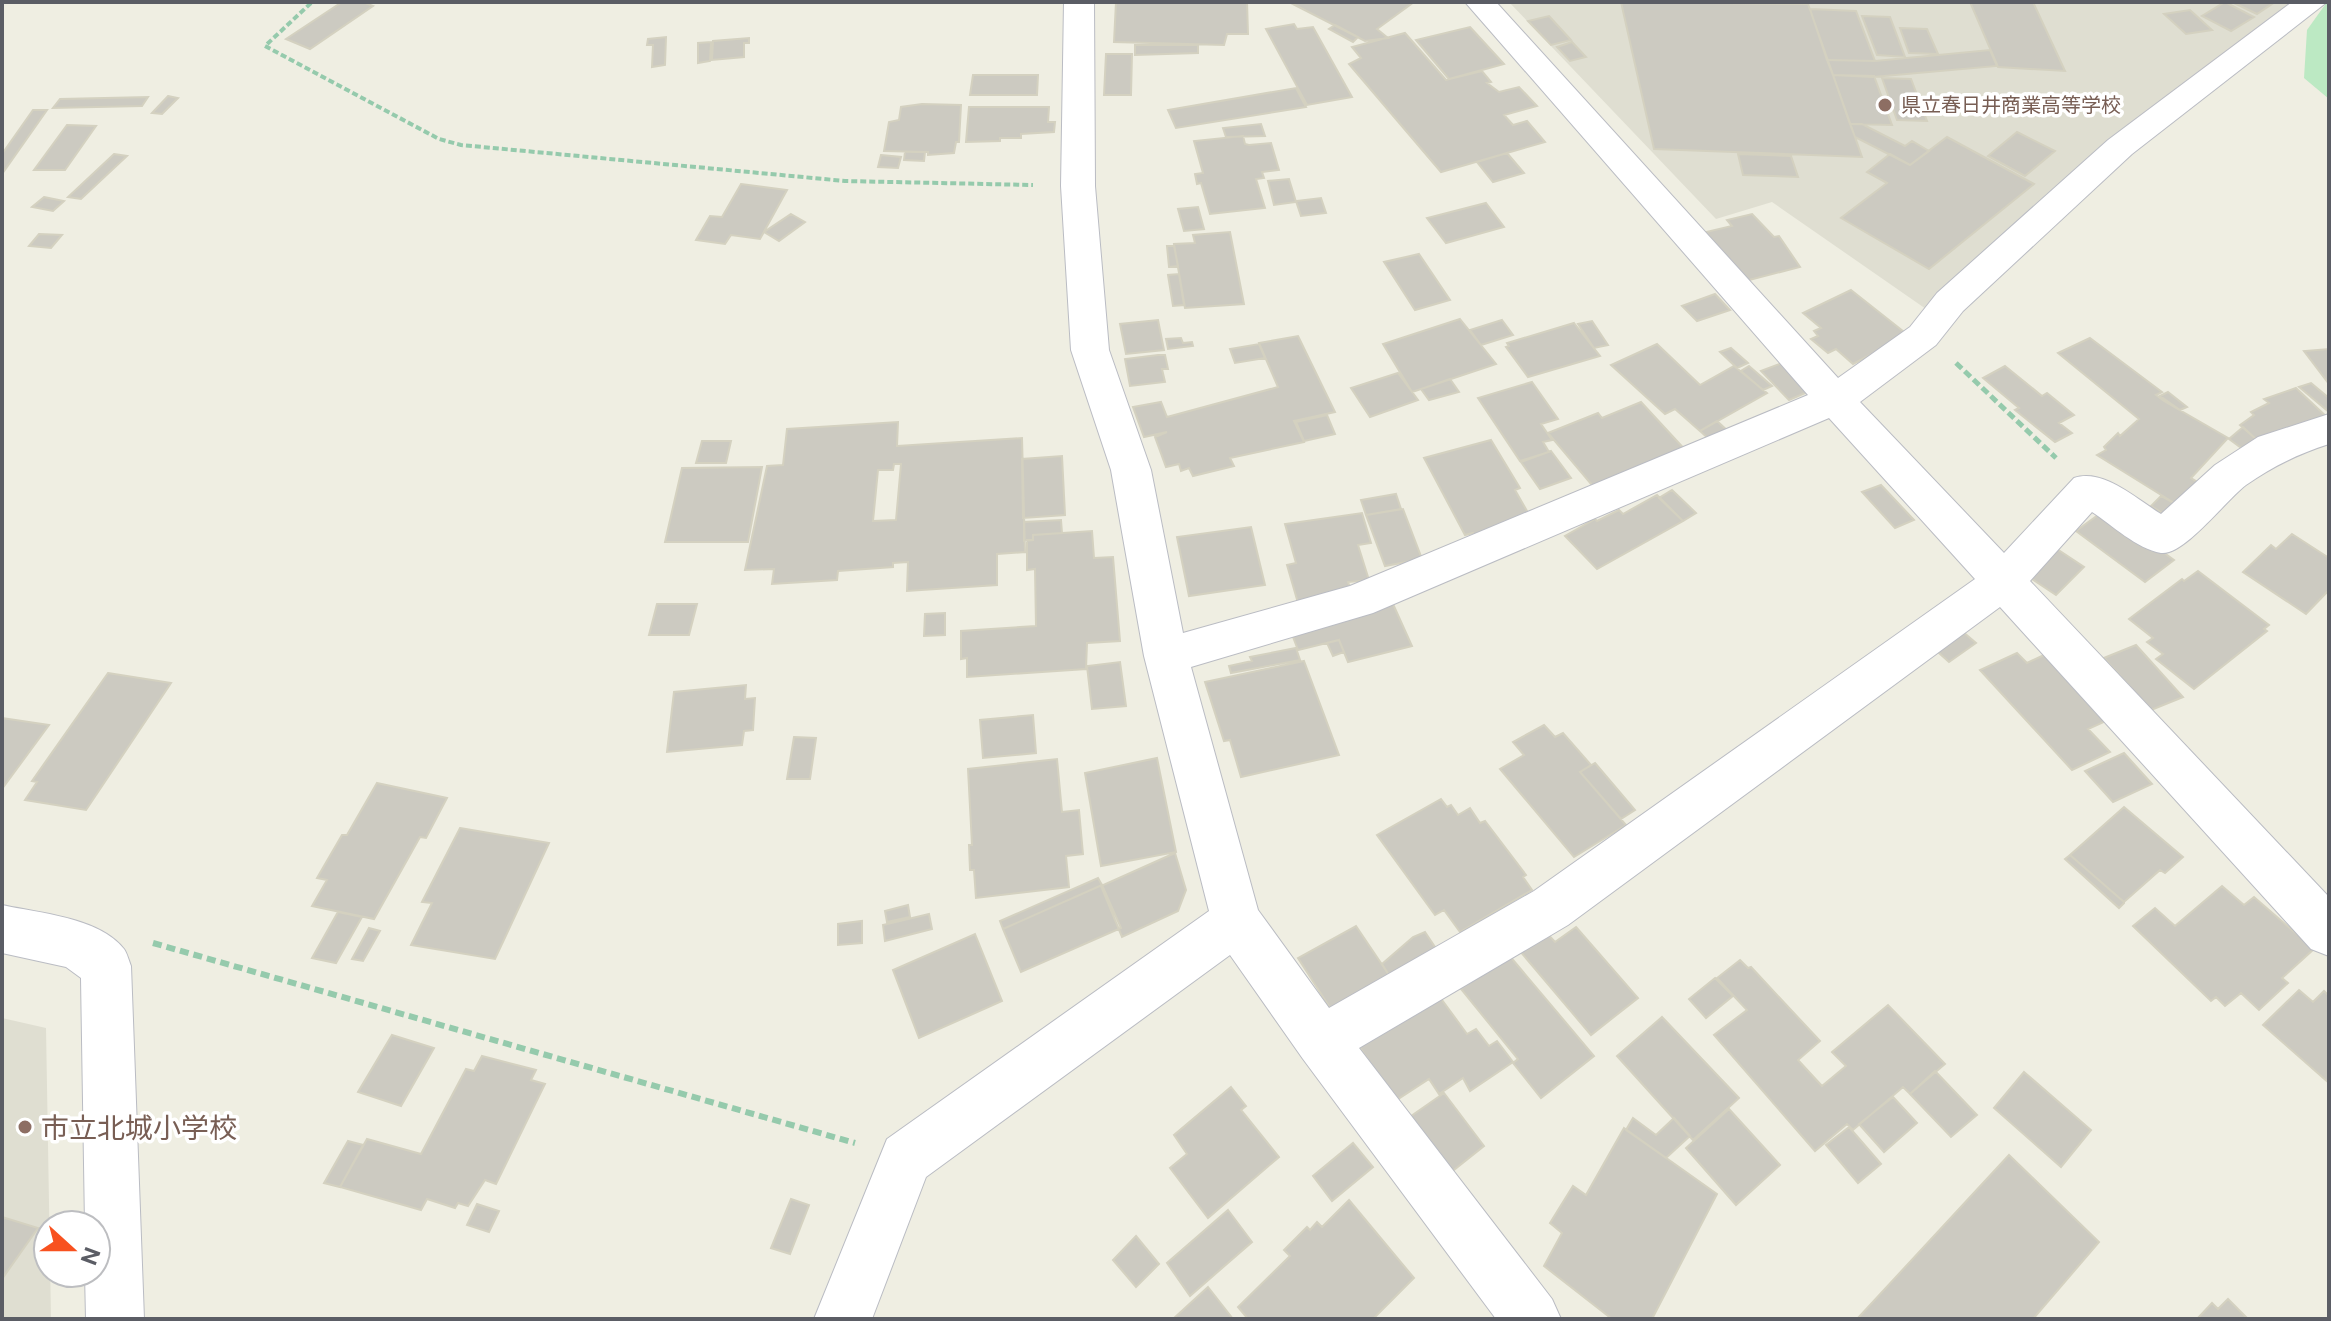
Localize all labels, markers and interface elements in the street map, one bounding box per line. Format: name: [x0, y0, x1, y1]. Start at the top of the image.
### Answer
place label: 県立春日井商業高等学校: [1901, 93, 2121, 117]
marker: 県立春日井商業高等学校: [1876, 96, 1894, 114]
place label: 市立北城小学校: [41, 1111, 237, 1144]
marker: 市立北城小学校: [16, 1118, 34, 1136]
north arrow: [32, 1209, 112, 1289]
text: N: [75, 1243, 106, 1269]

